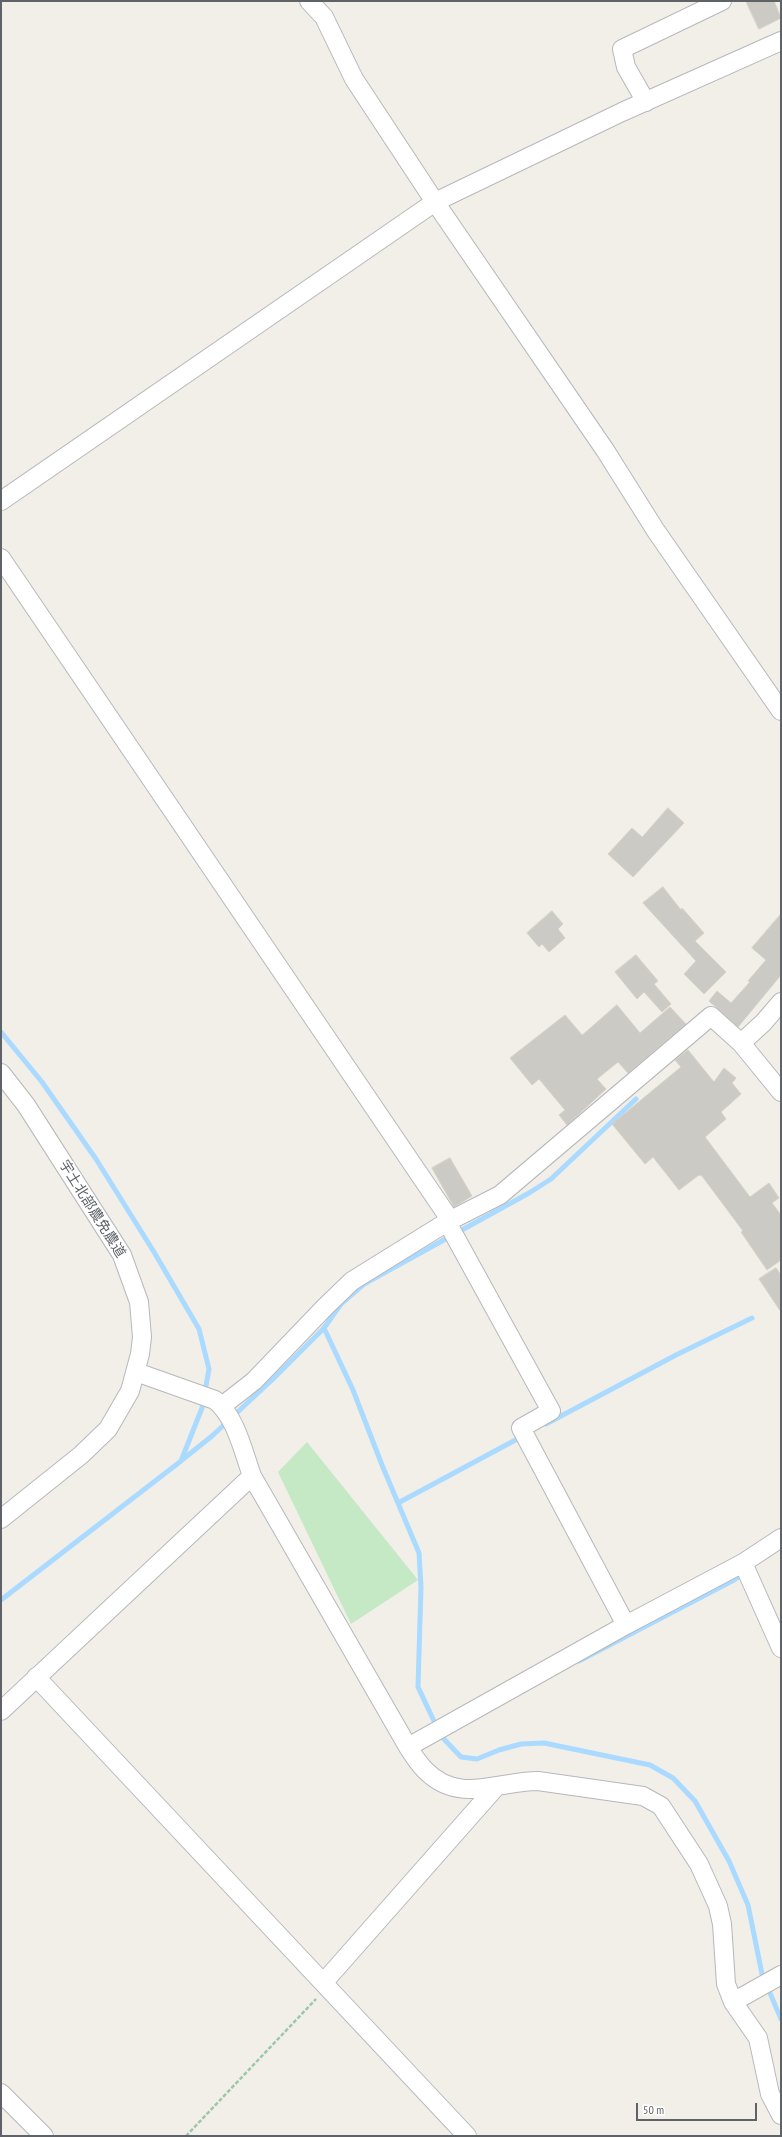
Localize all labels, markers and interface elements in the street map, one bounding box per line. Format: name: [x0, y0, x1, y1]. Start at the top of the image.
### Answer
street label: 宇土北部農免農道: [55, 1157, 129, 1261]
scale bar: [638, 2095, 759, 2121]
text: 50 m: [643, 2102, 664, 2117]

